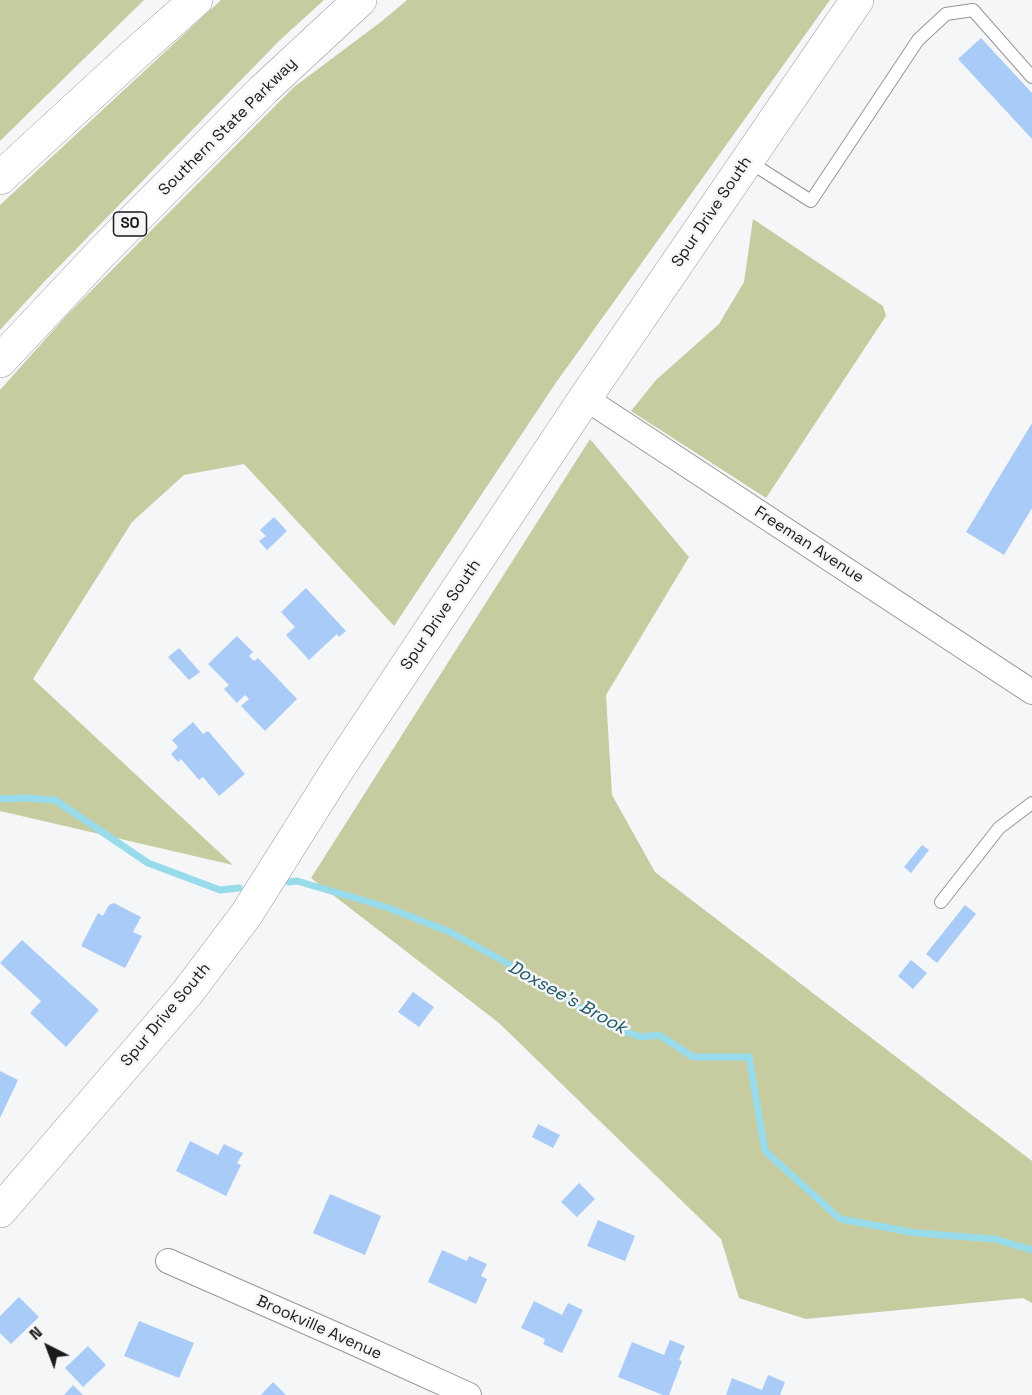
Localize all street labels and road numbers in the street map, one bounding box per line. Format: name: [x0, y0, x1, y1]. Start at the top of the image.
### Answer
street label: Southern State Parkway: [155, 54, 301, 200]
street label: Spur Drive South: [668, 153, 756, 271]
road number: SO: [114, 212, 146, 236]
street label: Freeman Avenue: [751, 502, 867, 588]
street label: Spur Drive South: [397, 556, 485, 674]
street label: Spur Drive South: [117, 959, 215, 1071]
street label: Brookville Avenue: [253, 1292, 385, 1364]

